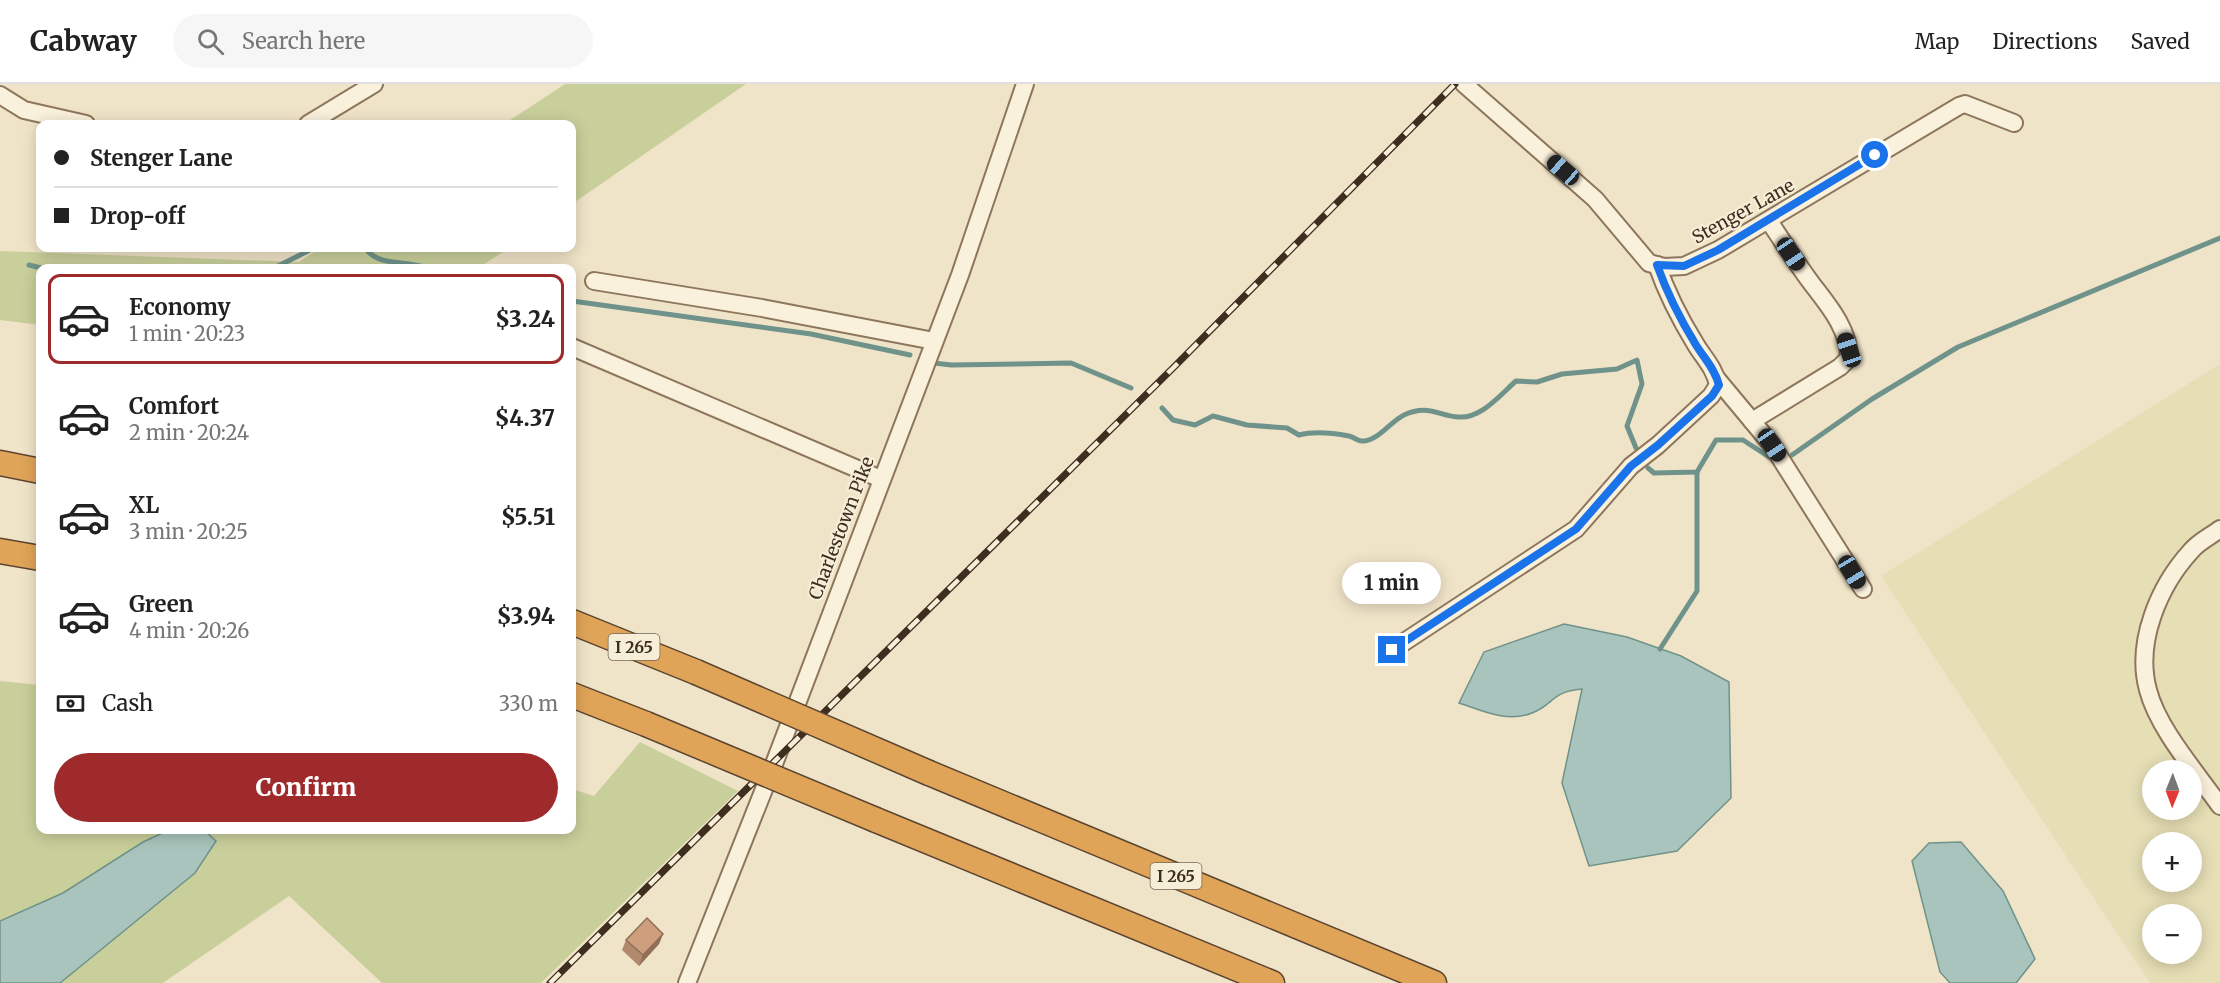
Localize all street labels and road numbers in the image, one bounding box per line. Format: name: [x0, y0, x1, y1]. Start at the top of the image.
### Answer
street label: Stenger Lane: [1688, 173, 1798, 249]
street label: Charlestown Pike: [803, 453, 879, 603]
road number: I 265: [608, 634, 660, 660]
road number: I 265: [1150, 863, 1202, 889]

